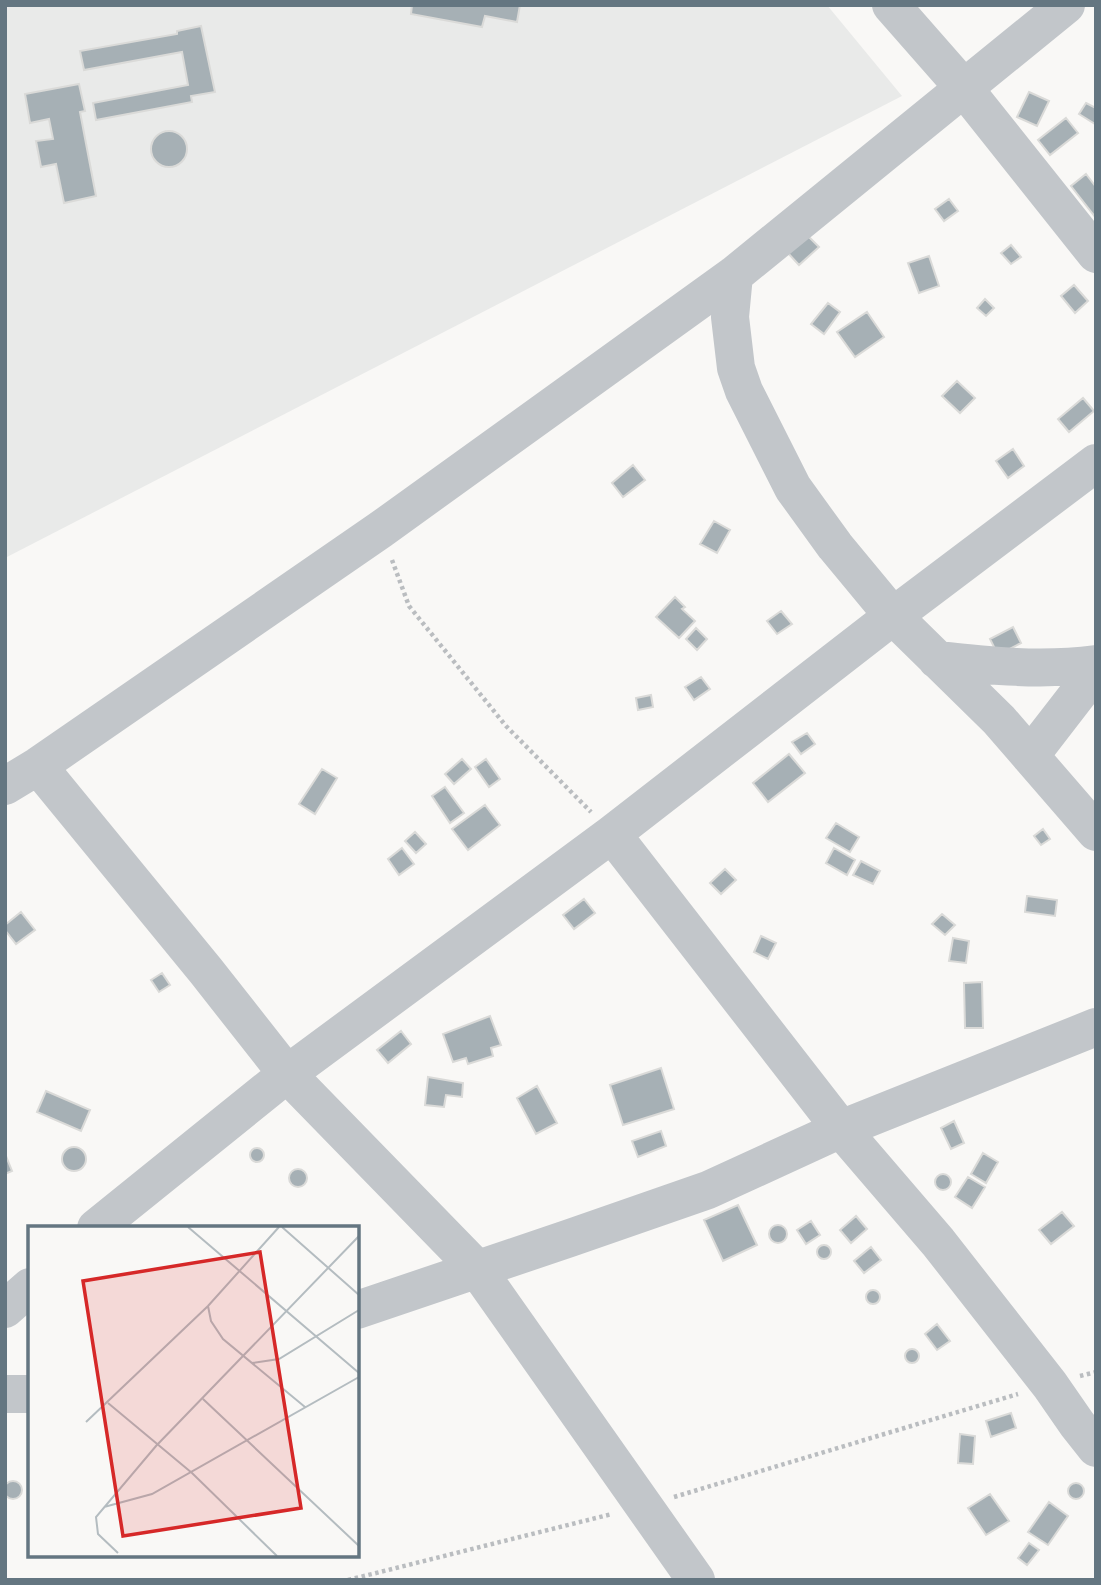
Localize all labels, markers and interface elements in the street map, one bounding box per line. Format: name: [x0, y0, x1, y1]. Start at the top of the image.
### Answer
inset map: [28, 1226, 359, 1557]

